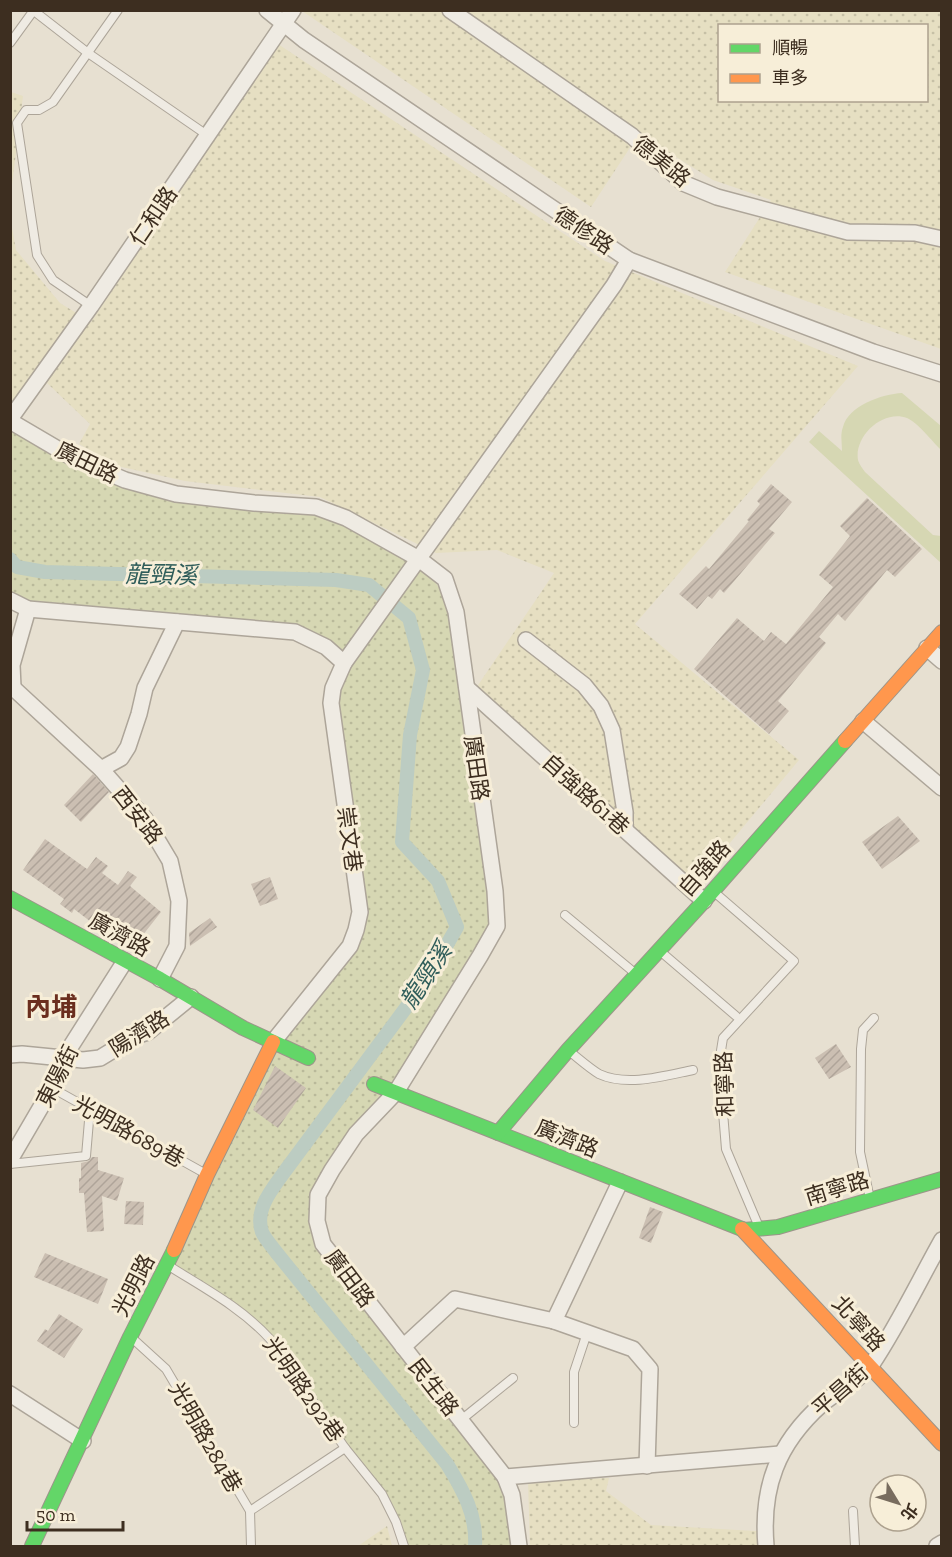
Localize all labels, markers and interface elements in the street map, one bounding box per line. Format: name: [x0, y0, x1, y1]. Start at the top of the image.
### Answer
legend: [718, 24, 928, 102]
text: 順暢: [772, 37, 808, 59]
text: 車多: [772, 67, 808, 89]
street label: 德美路: [628, 130, 696, 193]
street label: 仁和路: [124, 181, 183, 251]
street label: 德修路: [549, 201, 619, 260]
street label: 廣田路: [51, 436, 122, 489]
water label: 龍頸溪: [125, 559, 200, 590]
street label: 廣田路: [459, 734, 494, 803]
street label: 自強路61巷: [536, 748, 635, 841]
street label: 西安路: [107, 781, 169, 850]
street label: 崇文巷: [332, 805, 367, 874]
street label: 自強路: [673, 835, 736, 902]
street label: 廣濟路: [84, 907, 155, 962]
water label: 龍頸溪: [394, 935, 459, 1014]
district label: 內埔: [25, 991, 77, 1023]
street label: 陽濟路: [104, 1004, 174, 1062]
street label: 東陽街: [30, 1041, 84, 1112]
street label: 和寧路: [710, 1051, 739, 1117]
street label: 光明路689巷: [68, 1090, 189, 1173]
street label: 廣濟路: [531, 1114, 602, 1163]
street label: 南寧路: [802, 1166, 873, 1211]
street label: 廣田路: [319, 1244, 380, 1313]
street label: 光明路: [106, 1250, 160, 1321]
street label: 北寧路: [827, 1290, 891, 1357]
street label: 光明路292巷: [257, 1331, 350, 1447]
street label: 民生路: [403, 1353, 465, 1422]
street label: 平昌街: [807, 1359, 874, 1422]
street label: 光明路284巷: [163, 1377, 248, 1497]
north arrow: [868, 1473, 928, 1533]
scale bar: [27, 1494, 123, 1532]
text: 北: [897, 1500, 922, 1524]
text: 50 m: [36, 1504, 76, 1526]

